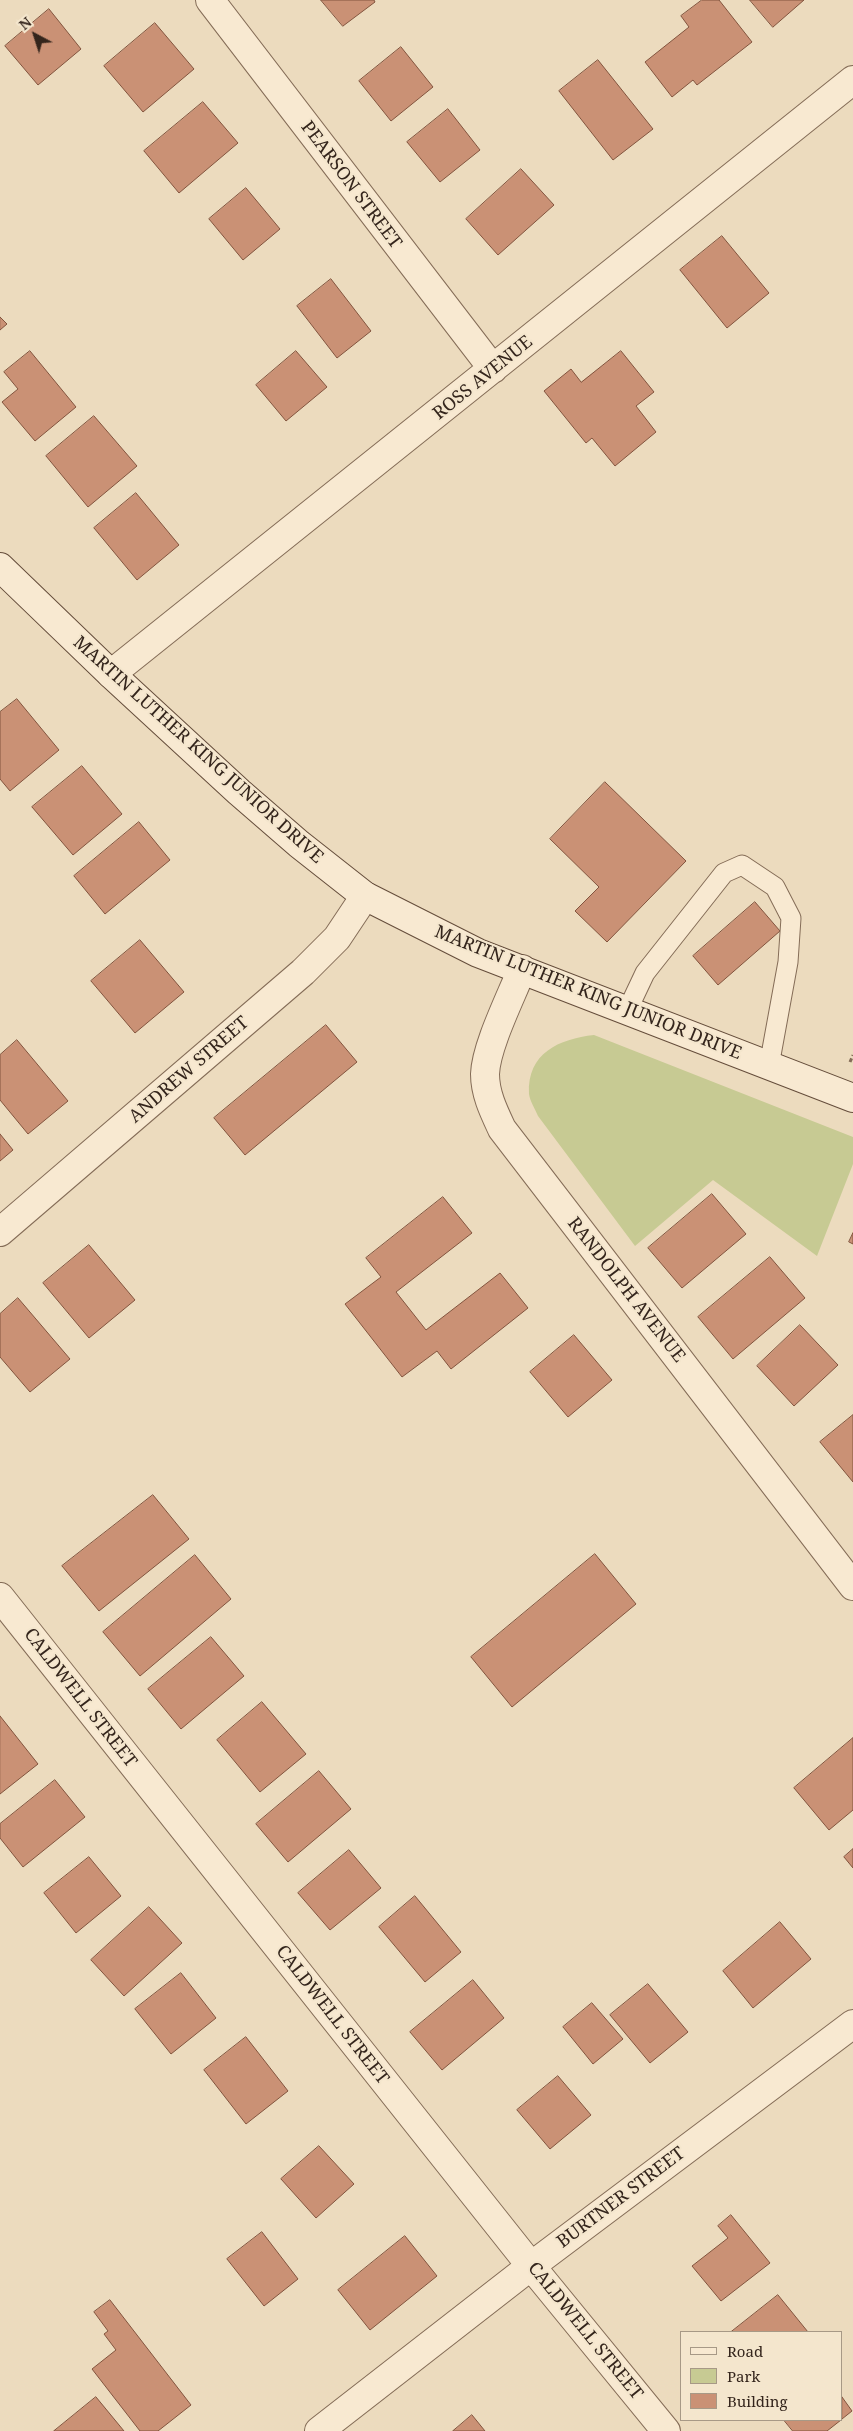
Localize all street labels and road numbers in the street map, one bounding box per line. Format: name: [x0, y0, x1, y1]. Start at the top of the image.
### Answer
street label: PEARSON STREET: [296, 117, 406, 253]
street label: ROSS AVENUE: [429, 331, 537, 425]
street label: MARTIN LUTHER KING JUNIOR DRIVE: [69, 632, 327, 868]
street label: MARTIN LUTHER KING JUNIOR DRIVE: [431, 921, 745, 1065]
street label: ANDREW STREET: [125, 1012, 253, 1128]
street label: RANDOLPH AVENUE: [563, 1213, 689, 1367]
street label: CALDWELL STREET: [19, 1624, 141, 1772]
street label: CALDWELL STREET: [271, 1941, 393, 2089]
street label: BURTNER STREET: [553, 2143, 689, 2253]
street label: CALDWELL STREET: [523, 2258, 647, 2404]

